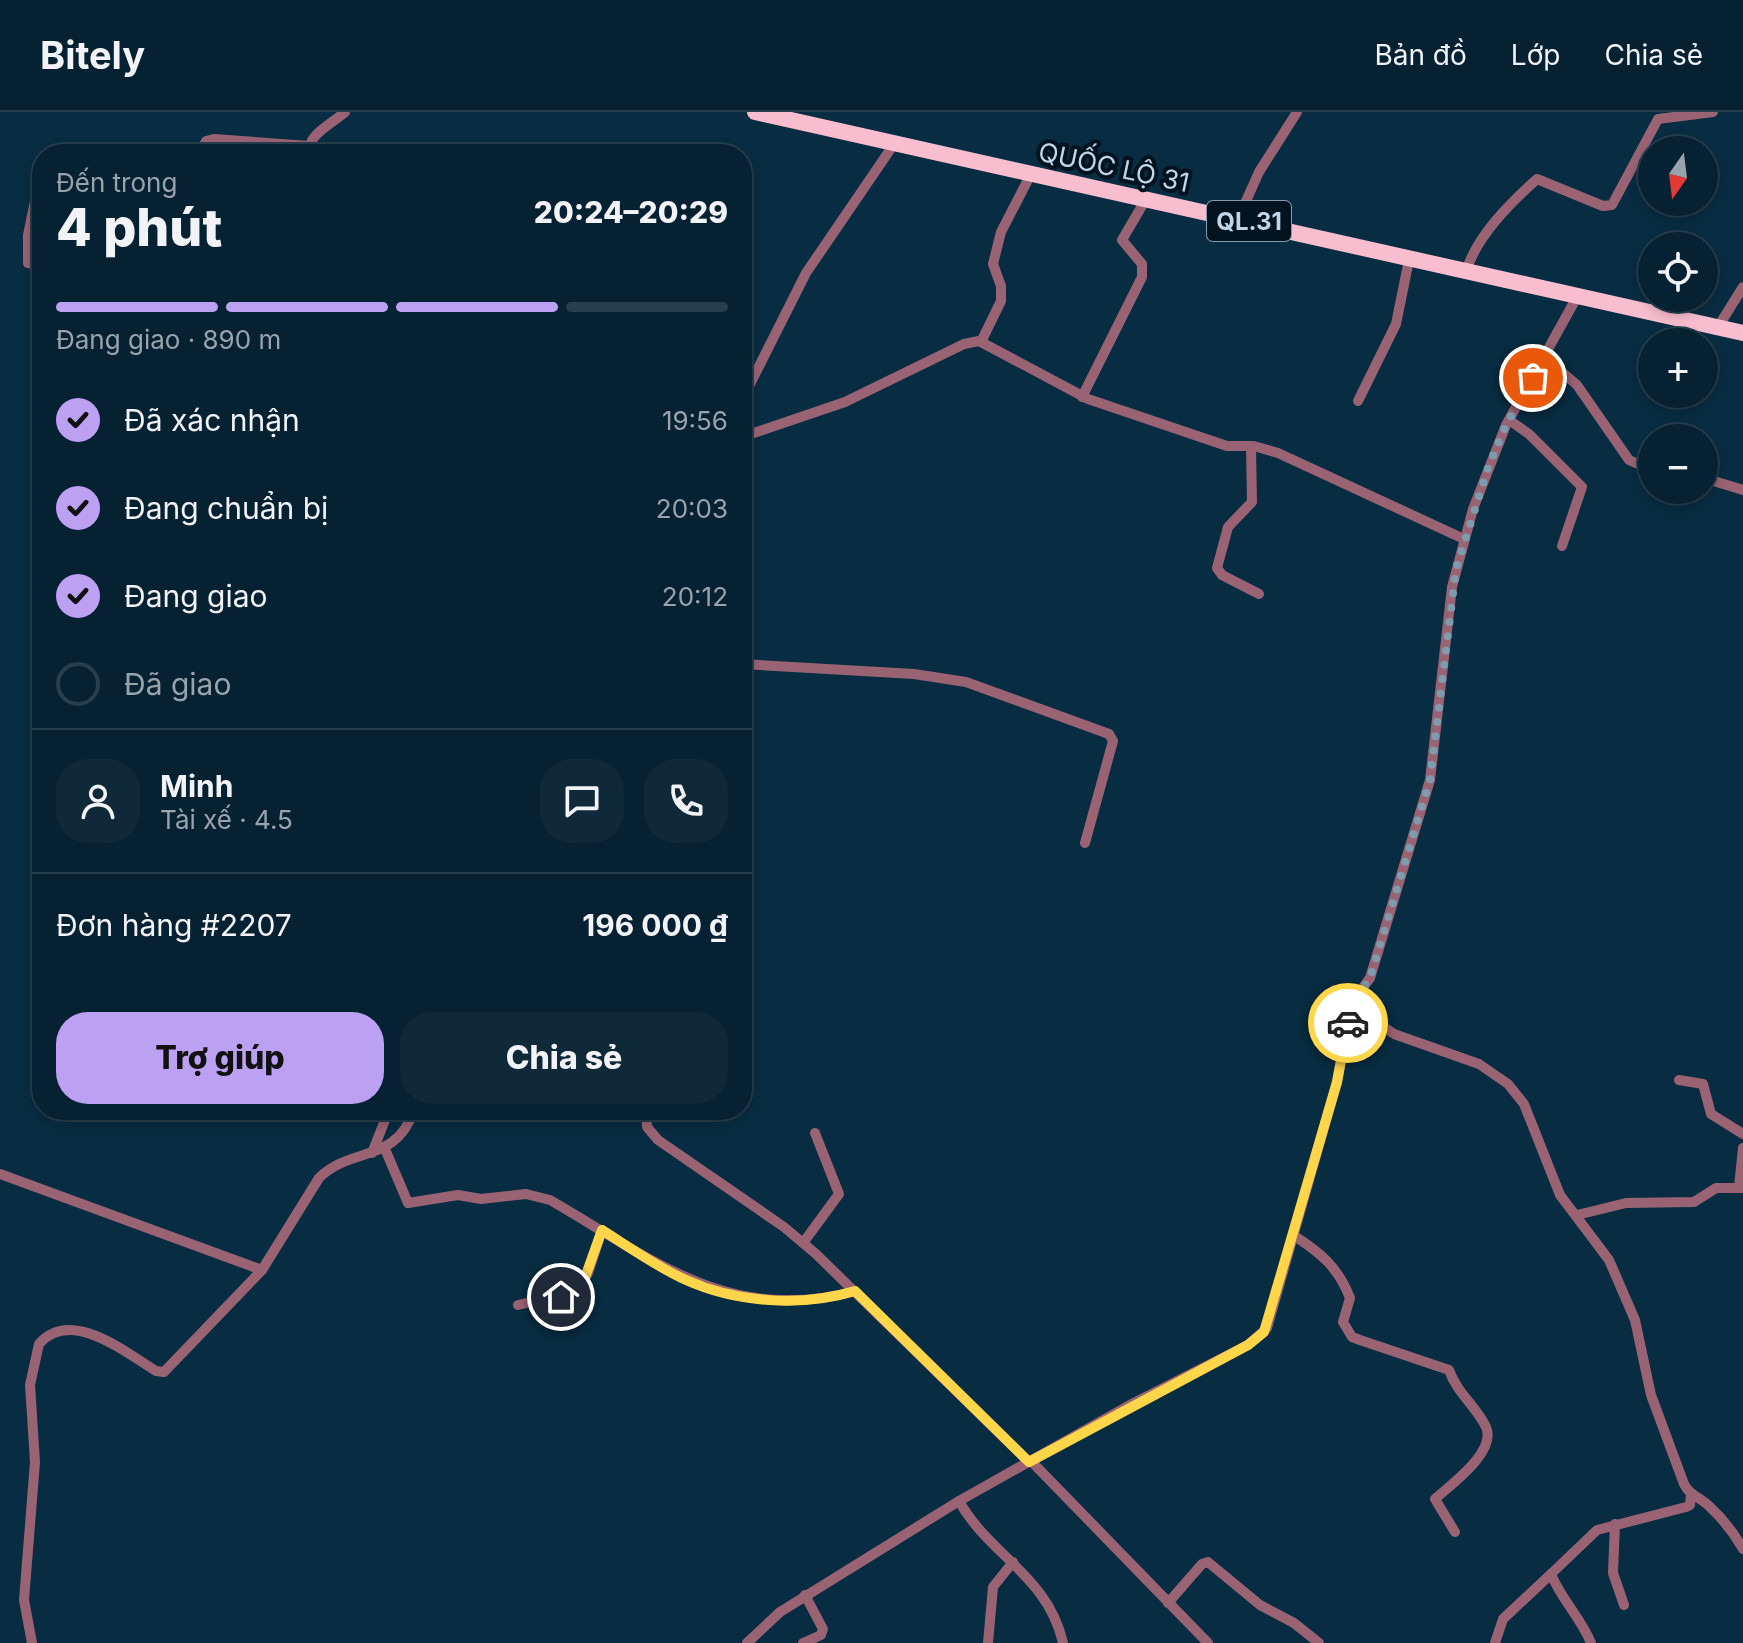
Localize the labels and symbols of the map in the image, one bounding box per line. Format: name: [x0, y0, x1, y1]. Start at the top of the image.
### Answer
street label: QUỐC LỘ 31: [1036, 132, 1193, 198]
north arrow: [1638, 136, 1718, 216]
road number: QL.31: [1207, 201, 1291, 241]
pin: [1499, 344, 1567, 412]
courier: [1308, 983, 1388, 1063]
pin: [527, 1263, 595, 1331]

